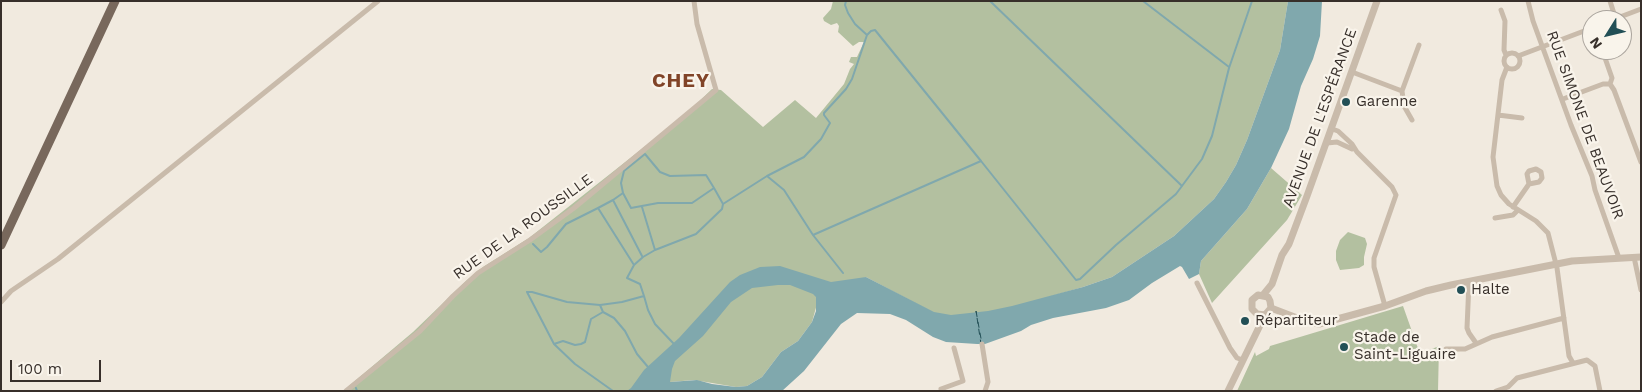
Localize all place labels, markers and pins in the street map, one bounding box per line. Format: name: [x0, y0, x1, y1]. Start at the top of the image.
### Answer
place label: Garenne: [1356, 93, 1417, 111]
marker: Garenne: [1340, 96, 1352, 108]
place label: Halte: [1471, 281, 1510, 299]
marker: Halte: [1455, 284, 1467, 296]
place label: Répartiteur: [1255, 312, 1338, 330]
marker: Répartiteur: [1239, 315, 1251, 327]
place label: Stade de Saint-Liguaire: [1354, 329, 1456, 364]
marker: Stade de Saint-Liguaire: [1338, 341, 1350, 353]

